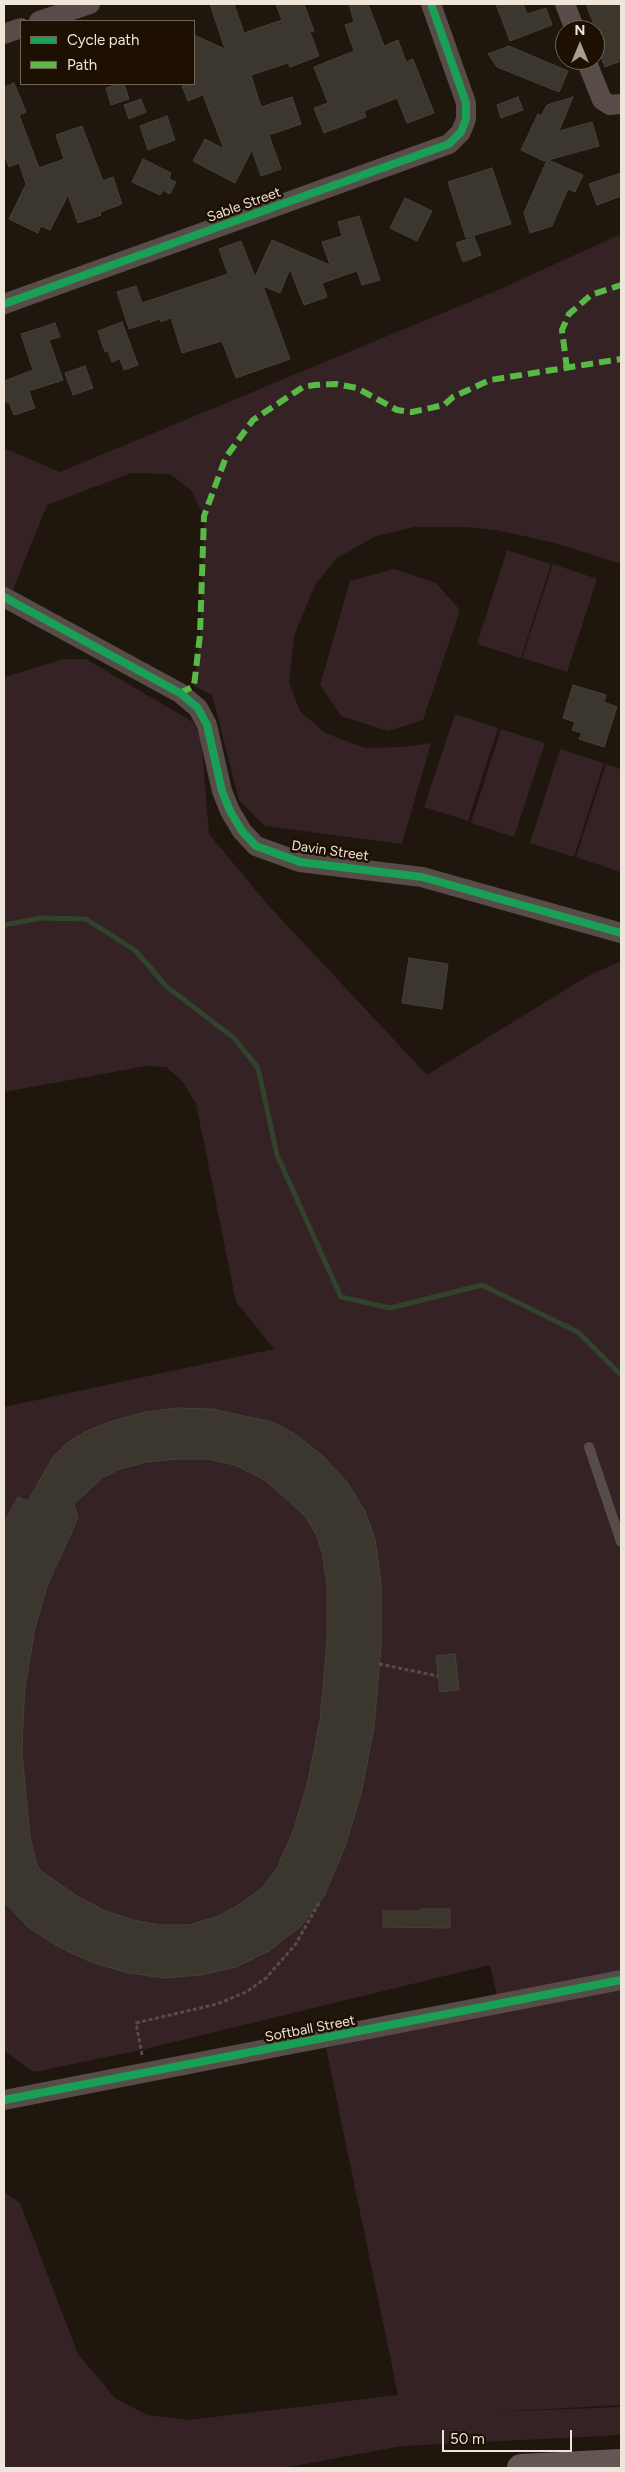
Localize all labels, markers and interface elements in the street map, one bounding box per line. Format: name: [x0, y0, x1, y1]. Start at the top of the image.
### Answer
legend: [20, 20, 195, 85]
north arrow: [555, 20, 605, 70]
text: N: [575, 22, 585, 39]
text: Cycle path: [67, 31, 139, 49]
text: Path: [67, 56, 97, 74]
street label: Sable Street: [205, 184, 283, 226]
street label: Davin Street: [290, 837, 370, 865]
street label: Softball Street: [264, 2012, 356, 2046]
scale bar: [445, 2420, 575, 2452]
text: 50 m: [450, 2430, 485, 2448]

